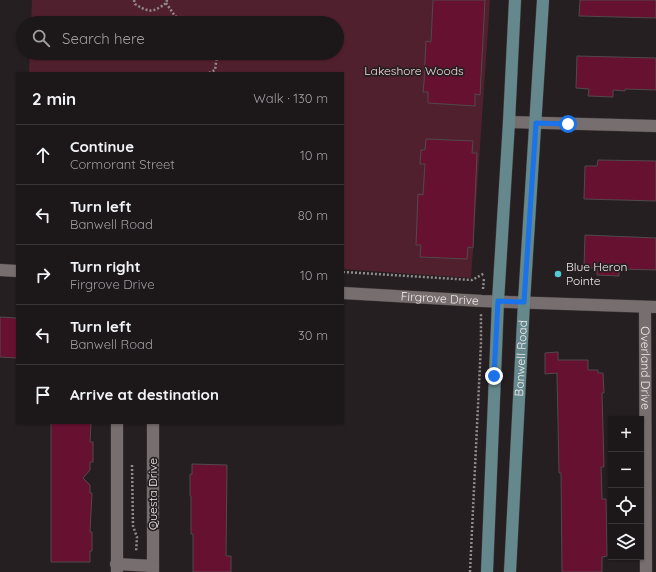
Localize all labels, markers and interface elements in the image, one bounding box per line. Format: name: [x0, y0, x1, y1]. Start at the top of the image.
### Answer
search box: [16, 16, 344, 60]
icon: search: [30, 27, 52, 49]
text: Search here: [62, 29, 145, 48]
park label: Lakeshore Woods: [364, 63, 464, 78]
text: 2 min: [32, 88, 76, 109]
text: Walk · 130 m: [253, 90, 328, 106]
route start: [559, 115, 577, 133]
text: Continue: [70, 137, 134, 156]
icon: ahead: [32, 144, 54, 166]
text: 10 m: [300, 147, 328, 163]
text: Cormorant Street: [70, 156, 175, 172]
text: Turn left: [70, 197, 132, 216]
icon: left: [32, 204, 54, 226]
text: 80 m: [298, 207, 328, 223]
text: Banwell Road: [70, 216, 153, 232]
text: Turn right: [70, 257, 141, 276]
place label: Blue Heron Pointe: [566, 259, 627, 288]
icon: right: [32, 264, 54, 286]
text: 10 m: [300, 267, 328, 283]
marker: Blue Heron Pointe: [553, 269, 563, 279]
text: Firgrove Drive: [70, 276, 155, 292]
street label: Firgrove Drive: [400, 288, 480, 308]
text: Turn left: [70, 317, 132, 336]
street label: Banwell Road: [511, 320, 530, 397]
icon: left: [32, 324, 54, 346]
street label: Overland Drive: [638, 326, 653, 410]
text: 30 m: [298, 327, 328, 343]
text: Banwell Road: [70, 336, 153, 352]
route end: [485, 367, 503, 385]
icon: arrive: [32, 384, 54, 406]
text: Arrive at destination: [70, 385, 219, 404]
map controls: [608, 416, 644, 560]
button: +: [608, 416, 644, 452]
button: −: [608, 452, 644, 488]
street label: Questa Drive: [145, 458, 160, 530]
button: locate: [608, 488, 644, 524]
button: layers: [608, 524, 644, 560]

